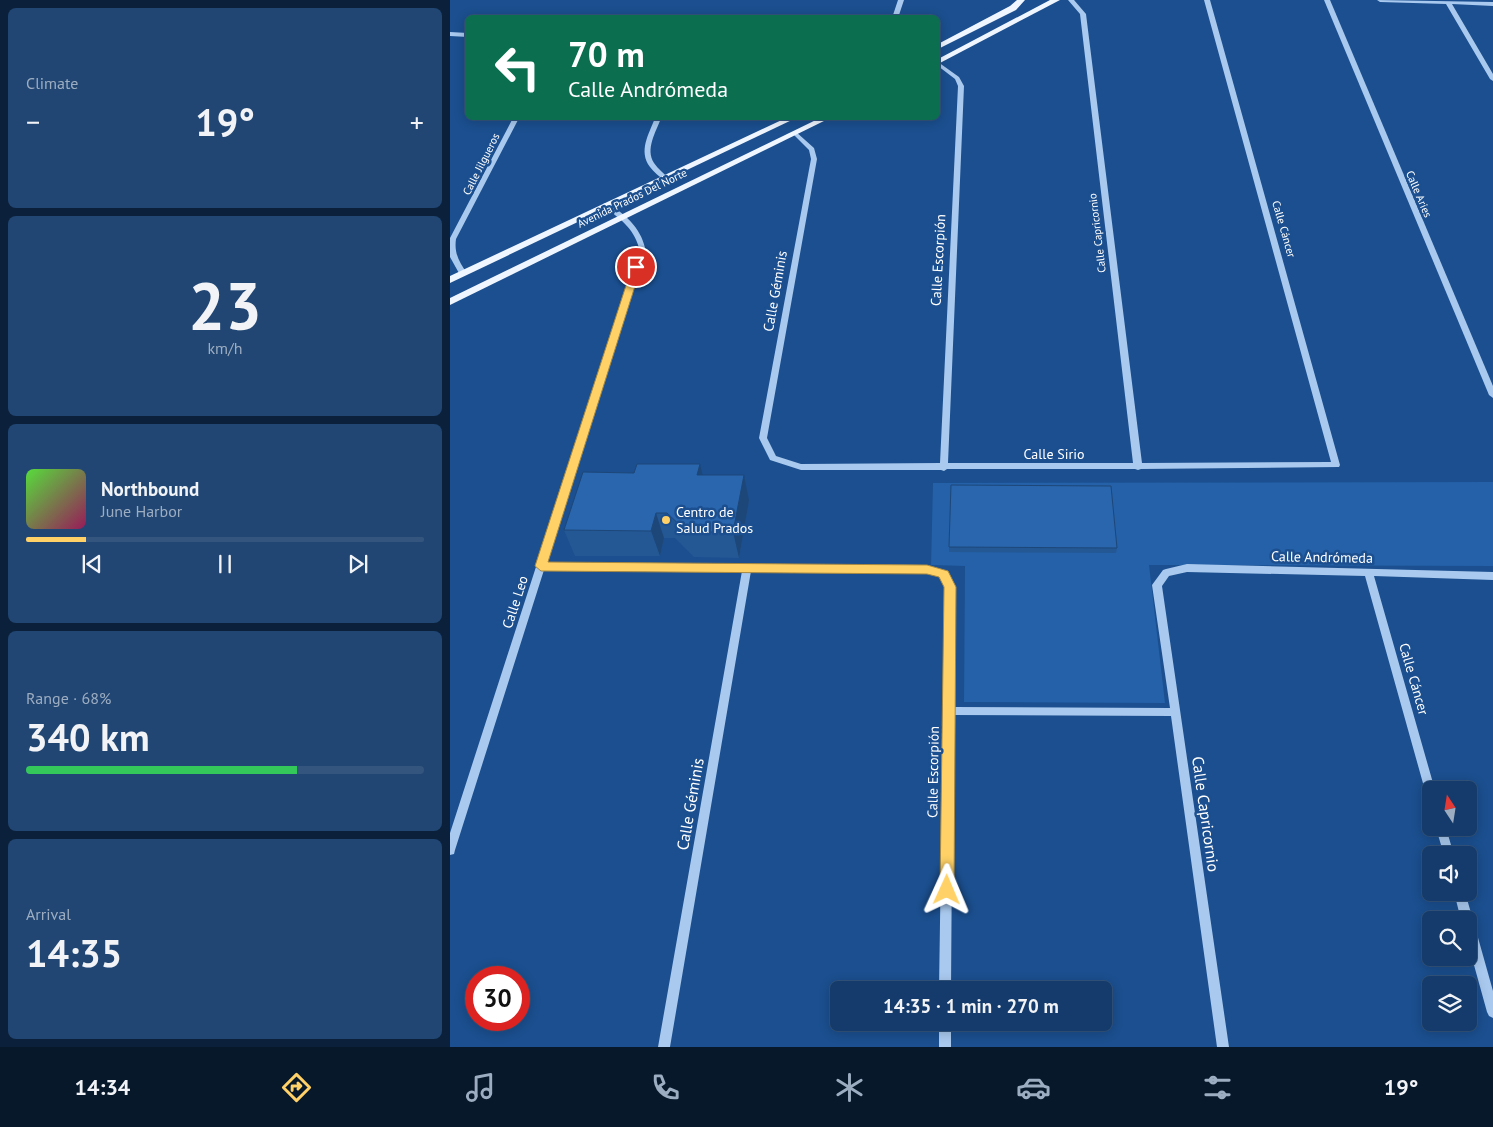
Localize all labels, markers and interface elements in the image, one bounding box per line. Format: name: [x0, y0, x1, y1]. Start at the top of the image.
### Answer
text: 70 m: [568, 31, 645, 77]
icon: left: [485, 35, 550, 100]
text: Climate: [26, 73, 78, 93]
text: Calle Andrómeda: [568, 75, 728, 103]
text: 19°: [195, 97, 255, 146]
text: −: [26, 103, 40, 140]
text: +: [410, 103, 424, 140]
street label: Calle Jilgueros: [459, 130, 503, 197]
street label: Avenida Prados Del Norte: [575, 165, 689, 231]
street label: Calle Aries: [1403, 168, 1435, 220]
street label: Calle Capricornio: [1085, 192, 1109, 274]
street label: Calle Cáncer: [1269, 199, 1299, 259]
street label: Calle Escorpión: [927, 214, 949, 306]
pin: [615, 246, 657, 288]
street label: Calle Géminis: [759, 249, 791, 333]
icon: arrive: [622, 253, 650, 281]
text: 23: [188, 263, 262, 347]
text: km/h: [207, 338, 243, 358]
street label: Calle Sirio: [1024, 445, 1084, 463]
text: Northbound: [101, 477, 199, 501]
text: June Harbor: [101, 501, 182, 521]
place label: Centro de Salud Prados: [676, 503, 753, 537]
marker: Centro de Salud Prados: [660, 514, 672, 526]
street label: Calle Andrómeda: [1271, 547, 1373, 567]
icon: previous: [78, 550, 106, 578]
icon: pause: [211, 550, 239, 578]
icon: next: [344, 550, 372, 578]
street label: Calle Leo: [498, 573, 532, 631]
street label: Calle Cáncer: [1395, 641, 1433, 717]
text: Range · 68%: [26, 688, 111, 708]
text: 340 km: [26, 712, 150, 761]
street label: Calle Escorpión: [923, 726, 943, 818]
street label: Calle Capricornio: [1188, 755, 1224, 873]
street label: Calle Géminis: [672, 756, 708, 852]
north arrow: [1422, 781, 1478, 836]
map controls: [1422, 781, 1477, 1031]
button: sound: [1422, 846, 1477, 901]
position arrow: [920, 863, 972, 915]
text: Arrival: [26, 904, 71, 924]
button: search: [1422, 911, 1477, 966]
text: 14:35: [26, 928, 122, 977]
speed limit sign: 30: [465, 966, 530, 1031]
button: layers: [1422, 976, 1477, 1031]
text: 14:35 · 1 min · 270 m: [883, 994, 1059, 1018]
icon: directions: [279, 1070, 314, 1105]
icon: music: [463, 1070, 498, 1105]
icon: phone: [648, 1070, 683, 1105]
icon: climate: [832, 1070, 867, 1105]
icon: car: [1016, 1070, 1051, 1105]
icon: filters: [1200, 1070, 1235, 1105]
text: 14:34: [75, 1073, 130, 1101]
text: 19°: [1384, 1073, 1418, 1101]

